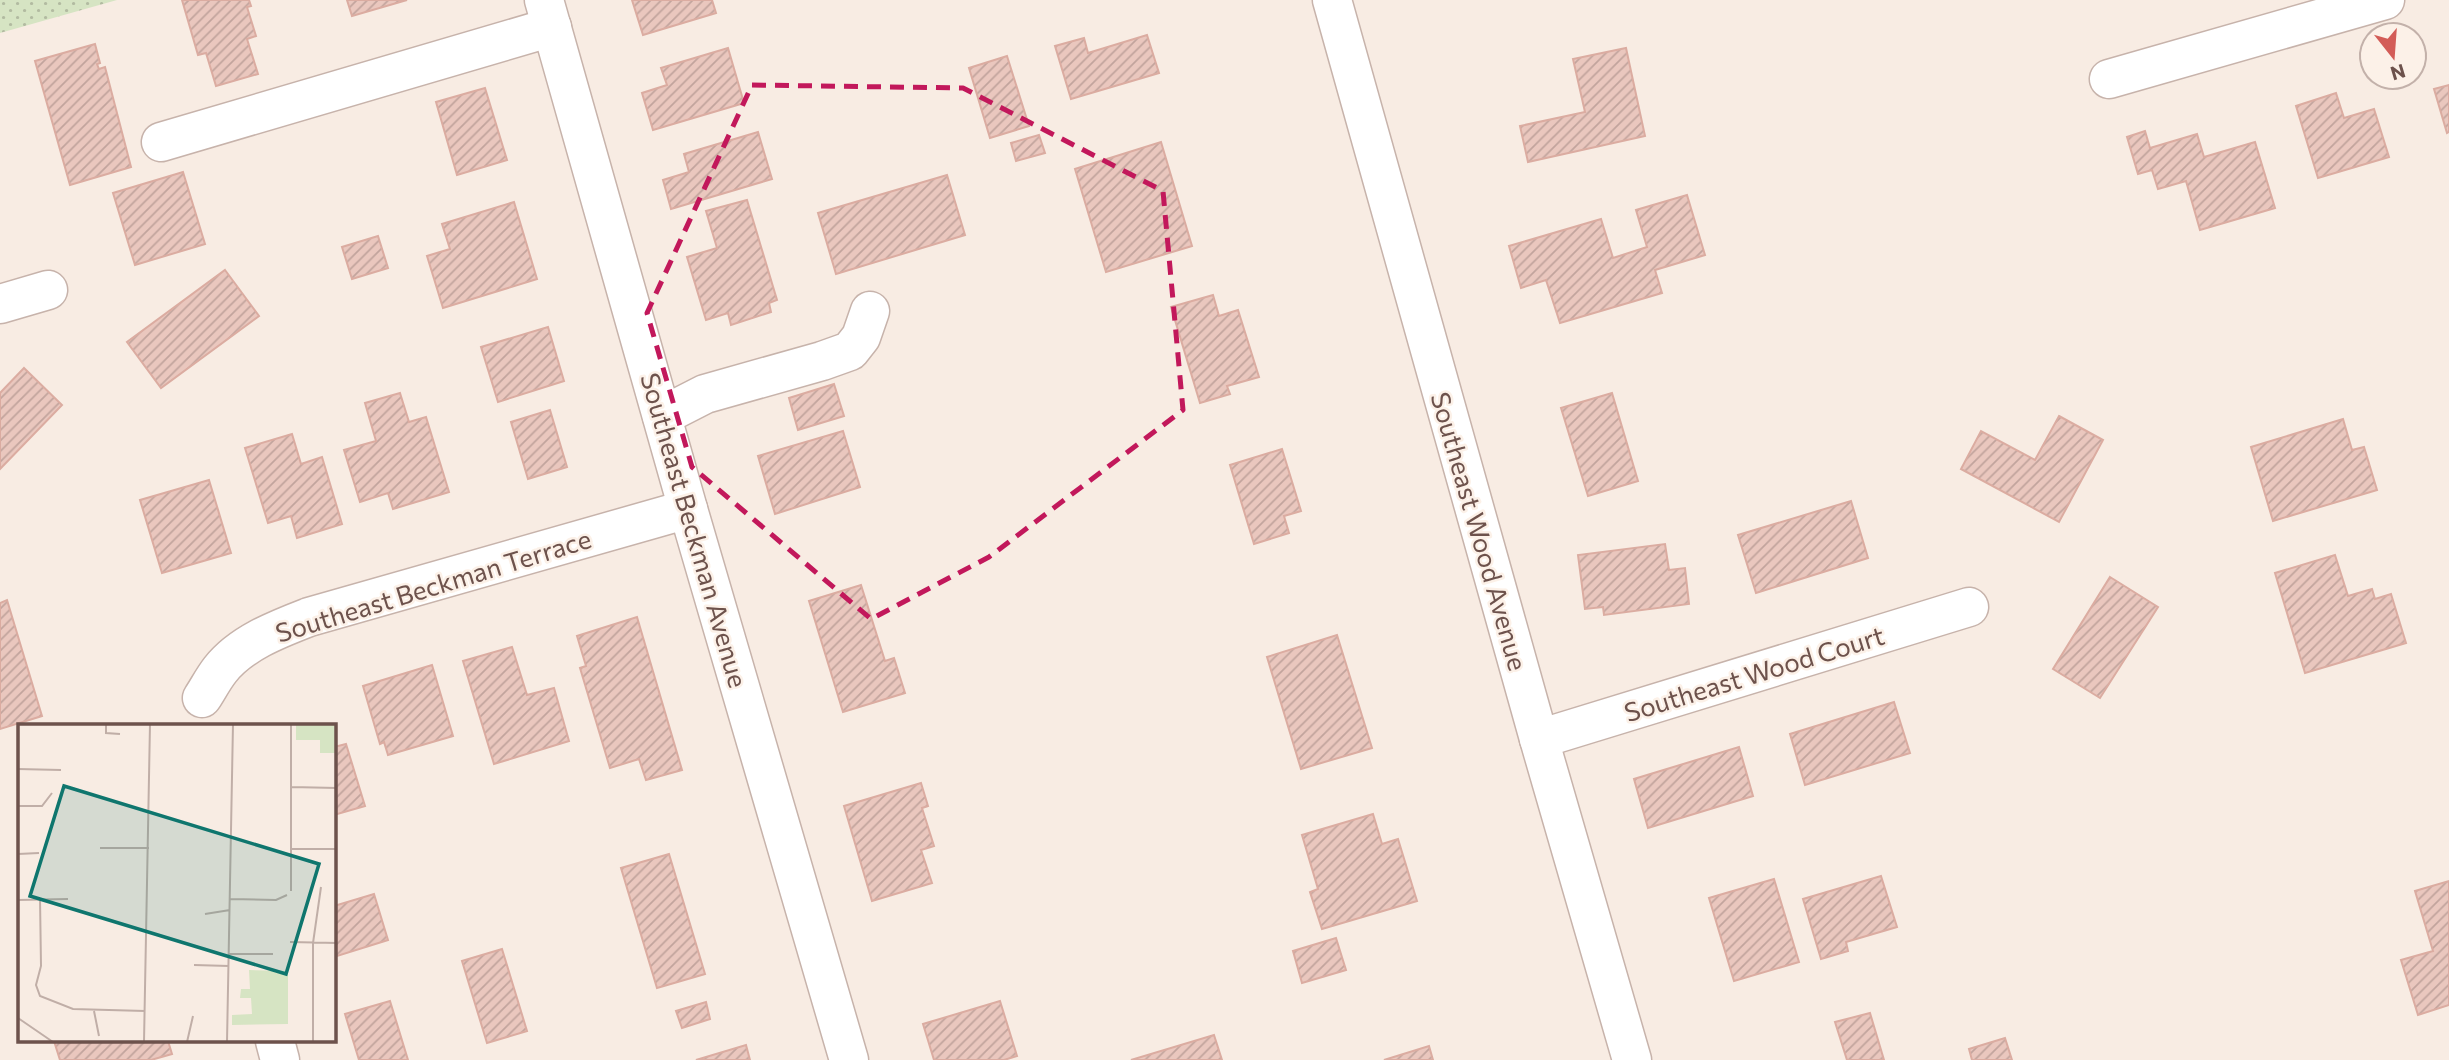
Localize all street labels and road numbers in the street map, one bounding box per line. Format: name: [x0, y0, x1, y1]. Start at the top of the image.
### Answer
street label: Southeast Beckman Avenue: [635, 369, 755, 691]
street label: Southeast Wood Avenue: [1425, 388, 1535, 674]
street label: Southeast Beckman Terrace: [272, 522, 594, 648]
street label: Southeast Wood Court: [1620, 619, 1888, 727]

